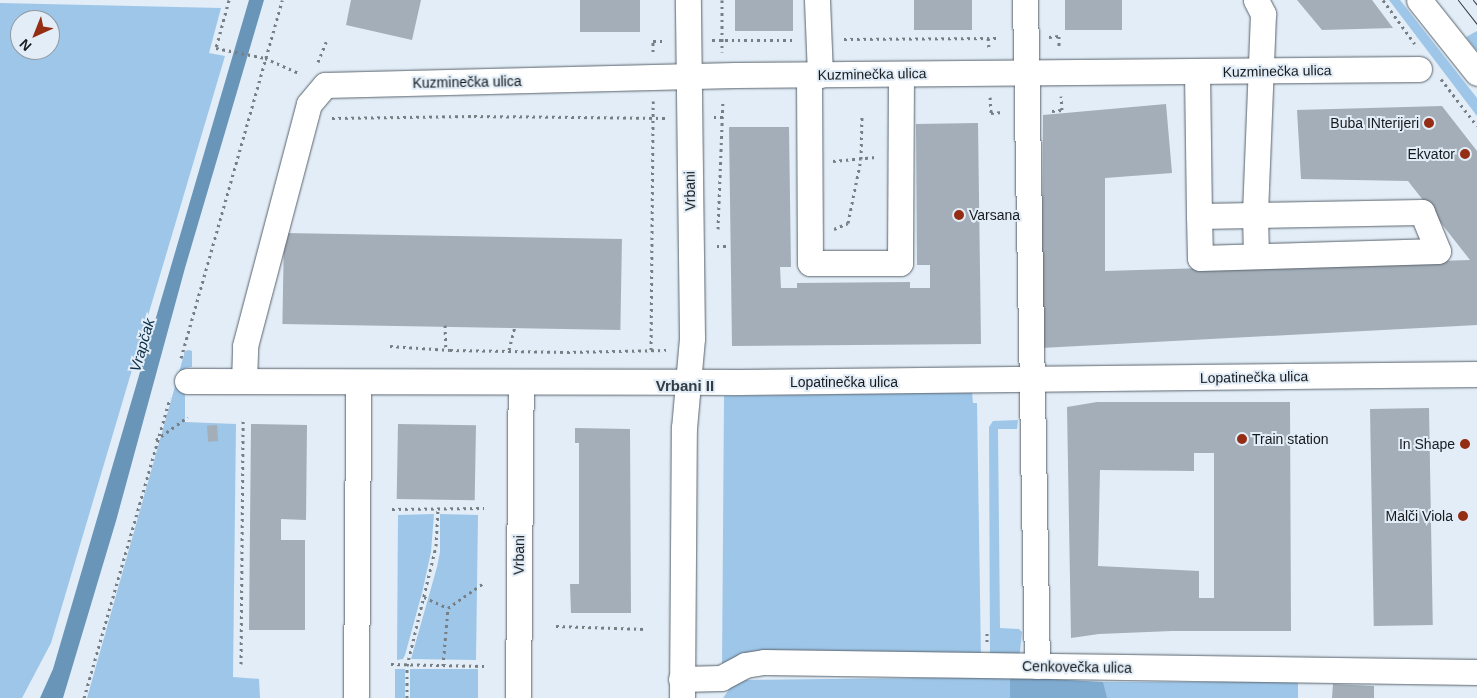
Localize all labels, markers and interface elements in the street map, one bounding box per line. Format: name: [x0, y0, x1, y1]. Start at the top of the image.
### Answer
north arrow: [10, 10, 60, 60]
text: N: [16, 36, 34, 54]
street label: Kuzminečka ulica: [1222, 62, 1332, 80]
street label: Kuzminečka ulica: [817, 65, 927, 83]
street label: Kuzminečka ulica: [412, 73, 522, 91]
place label: Buba INterijeri: [1330, 115, 1419, 131]
marker: Buba INterijeri: [1423, 117, 1435, 129]
place label: Ekvator: [1408, 146, 1455, 162]
marker: Ekvator: [1459, 148, 1471, 160]
street label: Vrbani: [681, 171, 699, 211]
place label: Varsana: [969, 207, 1020, 223]
marker: Varsana: [953, 209, 965, 221]
water label: Vrapčak: [126, 316, 158, 374]
street label: Lopatinečka ulica: [1200, 368, 1308, 386]
street label: Lopatinečka ulica: [790, 374, 898, 390]
district label: Vrbani II: [656, 377, 714, 395]
place label: Train station: [1252, 431, 1329, 447]
marker: Train station: [1236, 433, 1248, 445]
place label: In Shape: [1399, 436, 1455, 452]
marker: In Shape: [1459, 438, 1471, 450]
place label: Malči Viola: [1386, 508, 1453, 524]
marker: Malči Viola: [1457, 510, 1469, 522]
street label: Vrbani: [510, 535, 528, 575]
street label: Cenkovečka ulica: [1022, 658, 1132, 676]

